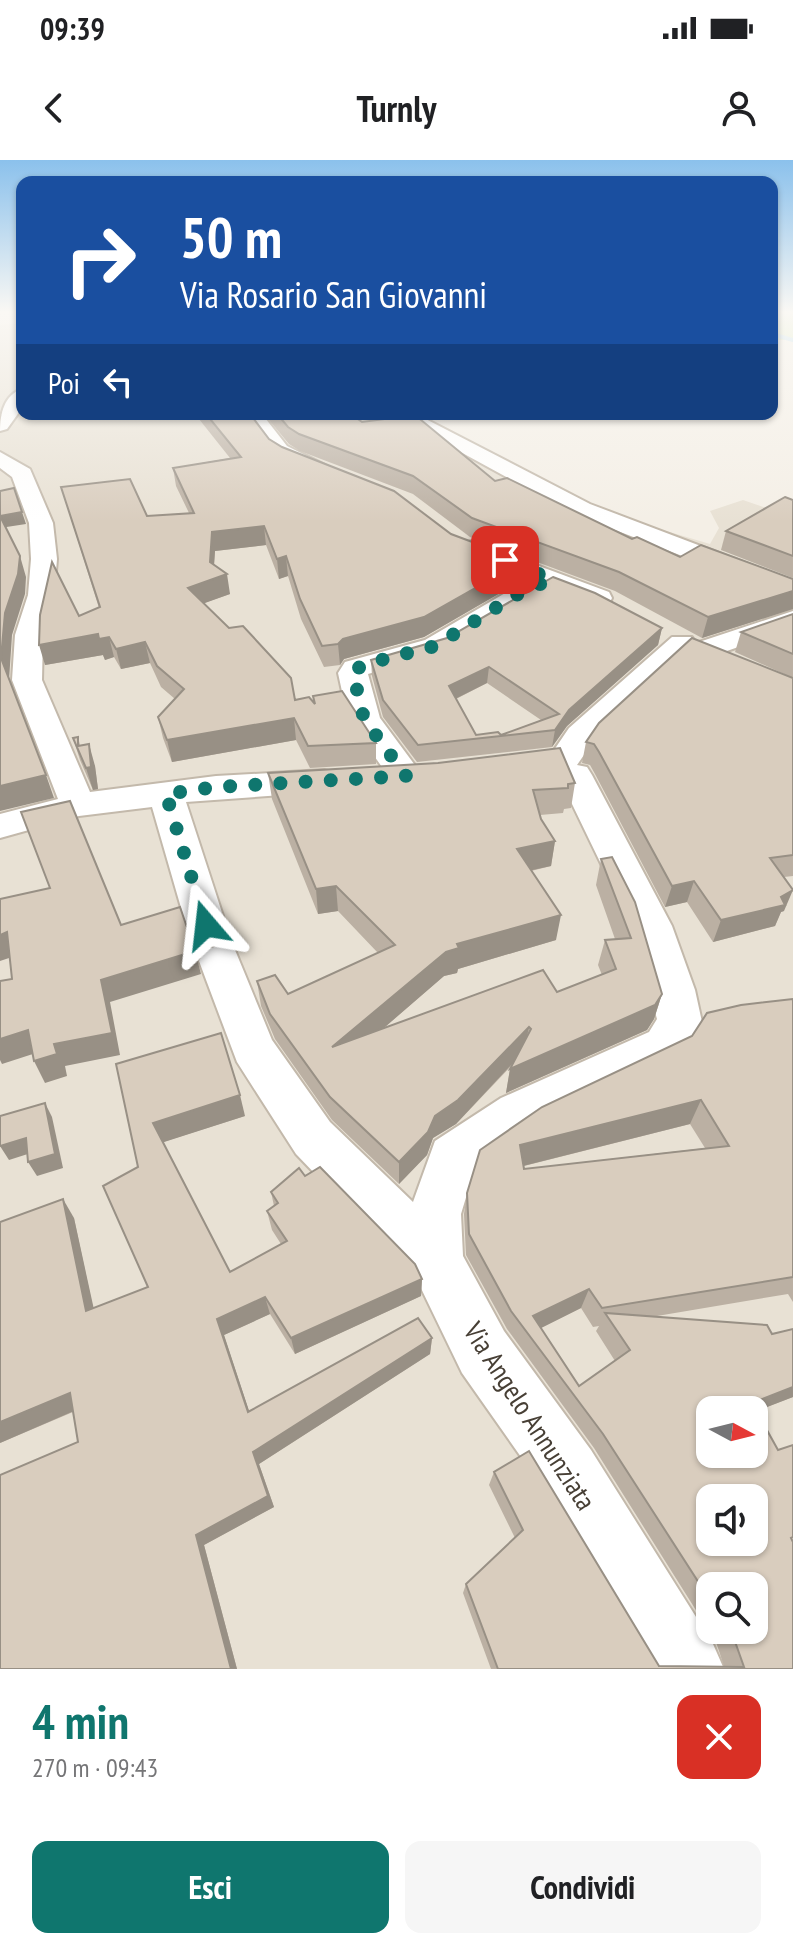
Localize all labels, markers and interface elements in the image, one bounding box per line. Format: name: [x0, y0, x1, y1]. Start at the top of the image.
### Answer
text: 09:39: [40, 9, 105, 48]
text: Turnly: [357, 85, 436, 132]
icon: back: [32, 86, 76, 130]
icon: person: [717, 86, 761, 130]
text: 50 m: [180, 201, 282, 273]
icon: right: [48, 208, 152, 312]
text: Via Rosario San Giovanni: [180, 271, 487, 318]
icon: left: [96, 360, 140, 404]
text: Poi: [48, 363, 80, 402]
pin: [471, 526, 539, 594]
icon: arrive: [483, 538, 527, 582]
position arrow: [164, 883, 248, 967]
street label: Via Angelo Annunziata: [455, 1314, 605, 1517]
north arrow: [696, 1396, 768, 1468]
map controls: [696, 1396, 768, 1644]
button: sound: [696, 1484, 768, 1556]
button: search: [696, 1572, 768, 1644]
text: 4 min: [32, 1690, 129, 1752]
button: close: [677, 1695, 761, 1779]
text: 270 m · 09:43: [32, 1751, 158, 1784]
button: Esci: [32, 1841, 389, 1933]
button: Condividi: [405, 1841, 761, 1933]

